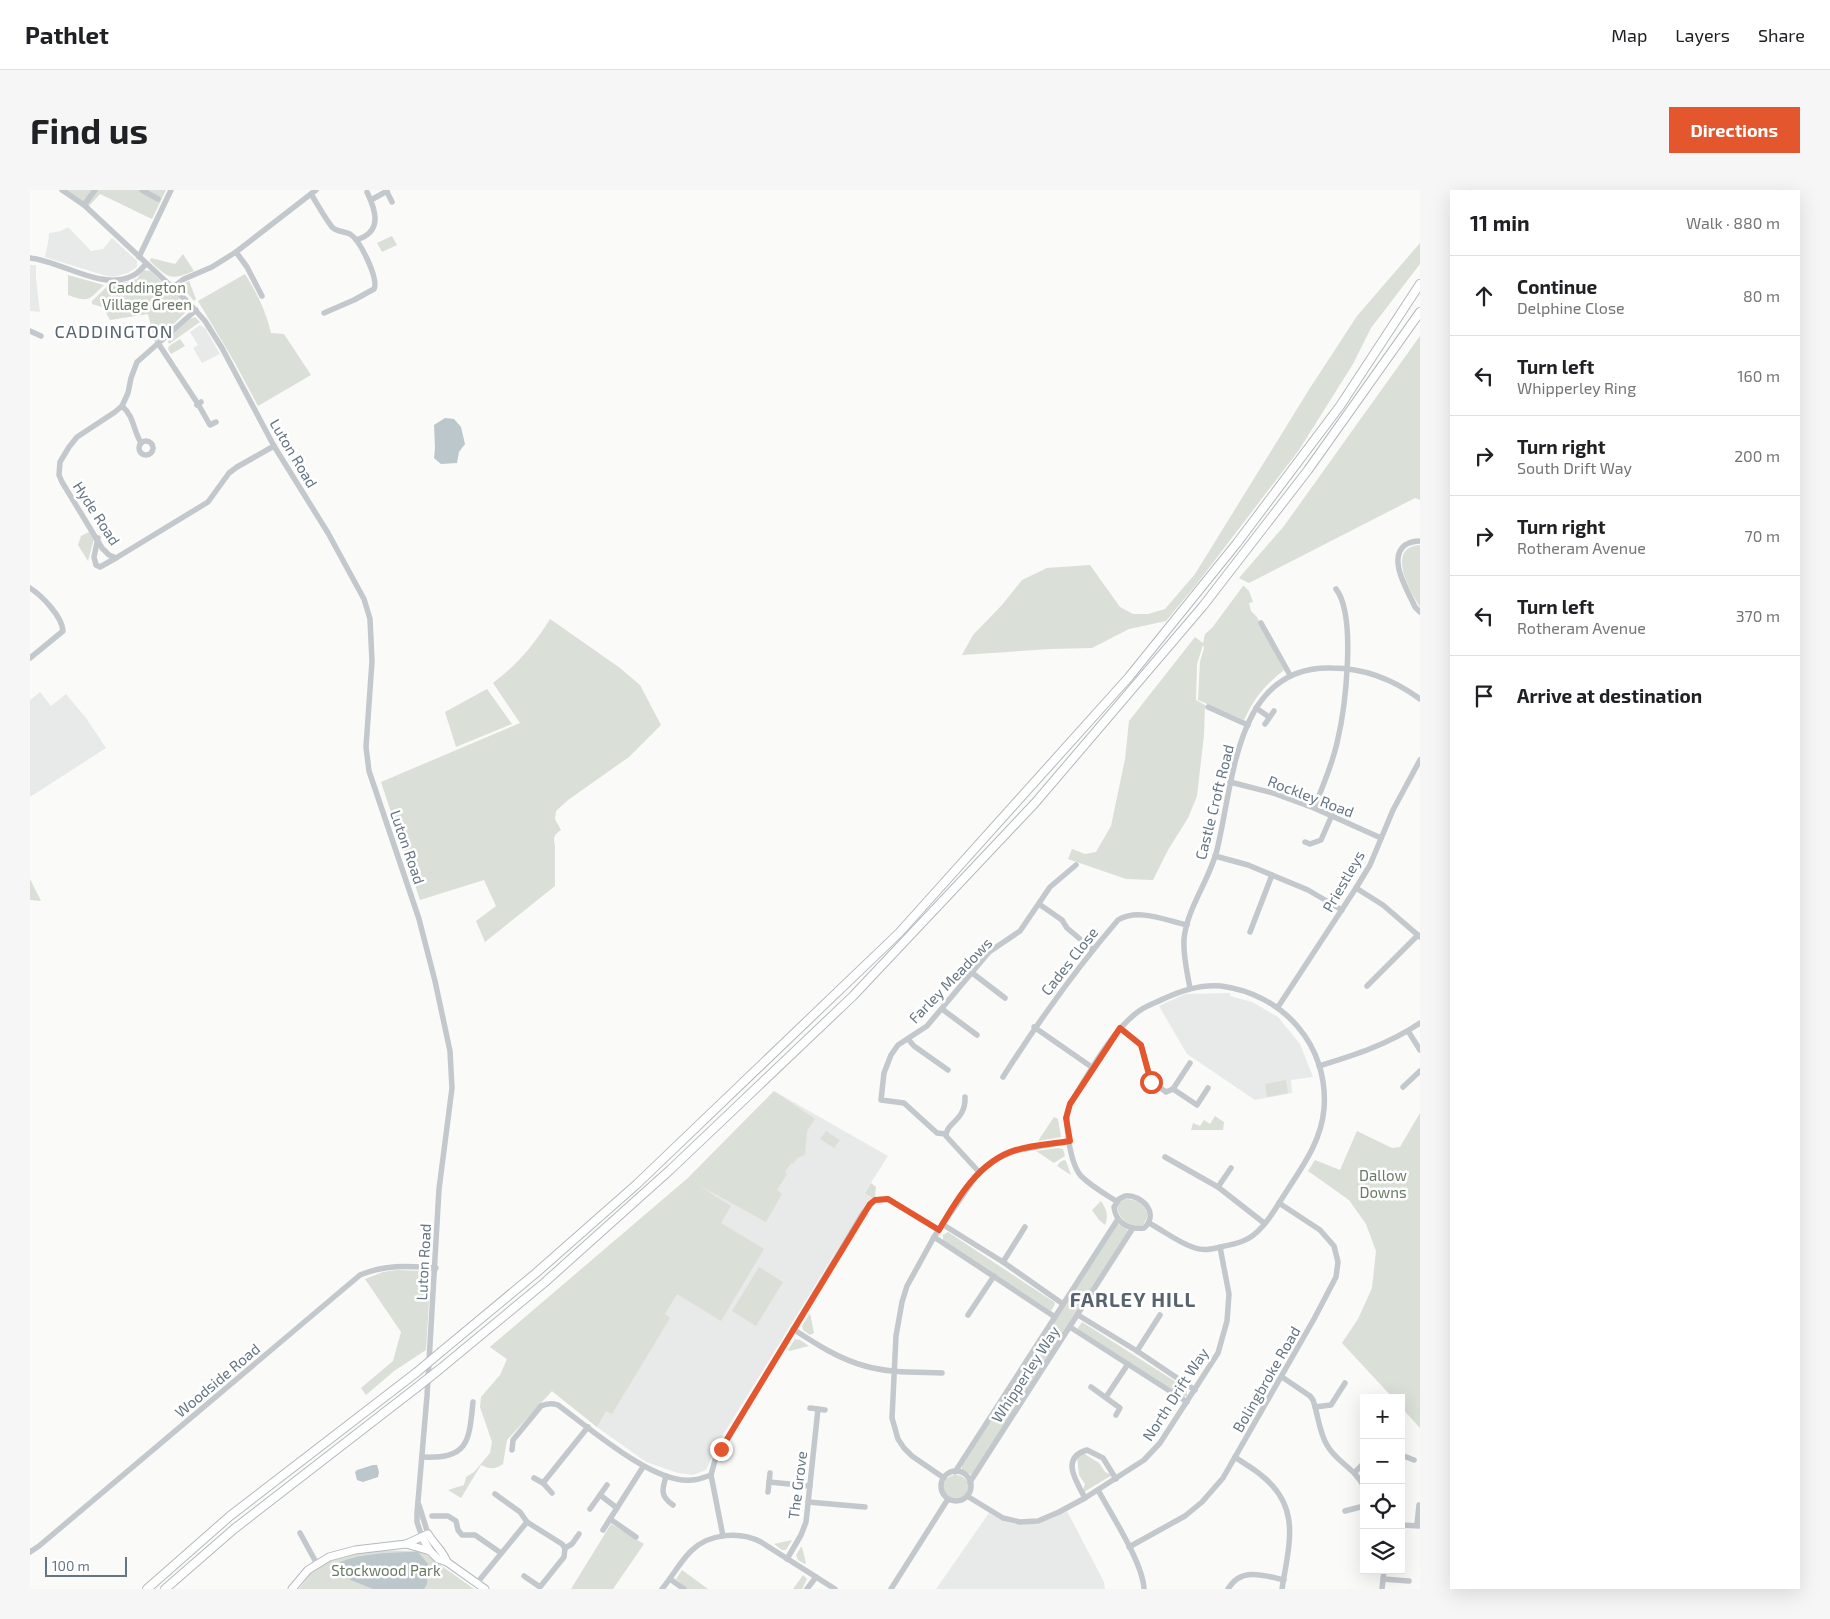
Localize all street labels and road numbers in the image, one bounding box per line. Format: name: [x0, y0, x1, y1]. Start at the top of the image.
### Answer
street label: Luton Road: [266, 415, 322, 491]
street label: Hyde Road: [70, 478, 124, 548]
street label: Castle Croft Road: [1191, 742, 1237, 862]
street label: Rockley Road: [1265, 771, 1357, 821]
street label: Luton Road: [387, 808, 429, 886]
street label: Priestleys: [1318, 847, 1368, 915]
street label: Cades Close: [1037, 923, 1101, 999]
street label: Farley Meadows: [905, 933, 995, 1027]
street label: Luton Road: [412, 1223, 434, 1301]
street label: Whipperley Way: [987, 1322, 1063, 1426]
street label: Bolingbroke Road: [1228, 1323, 1304, 1435]
street label: Woodside Road: [171, 1339, 263, 1421]
street label: North Drift Way: [1138, 1344, 1212, 1444]
street label: The Grove: [784, 1450, 810, 1520]

